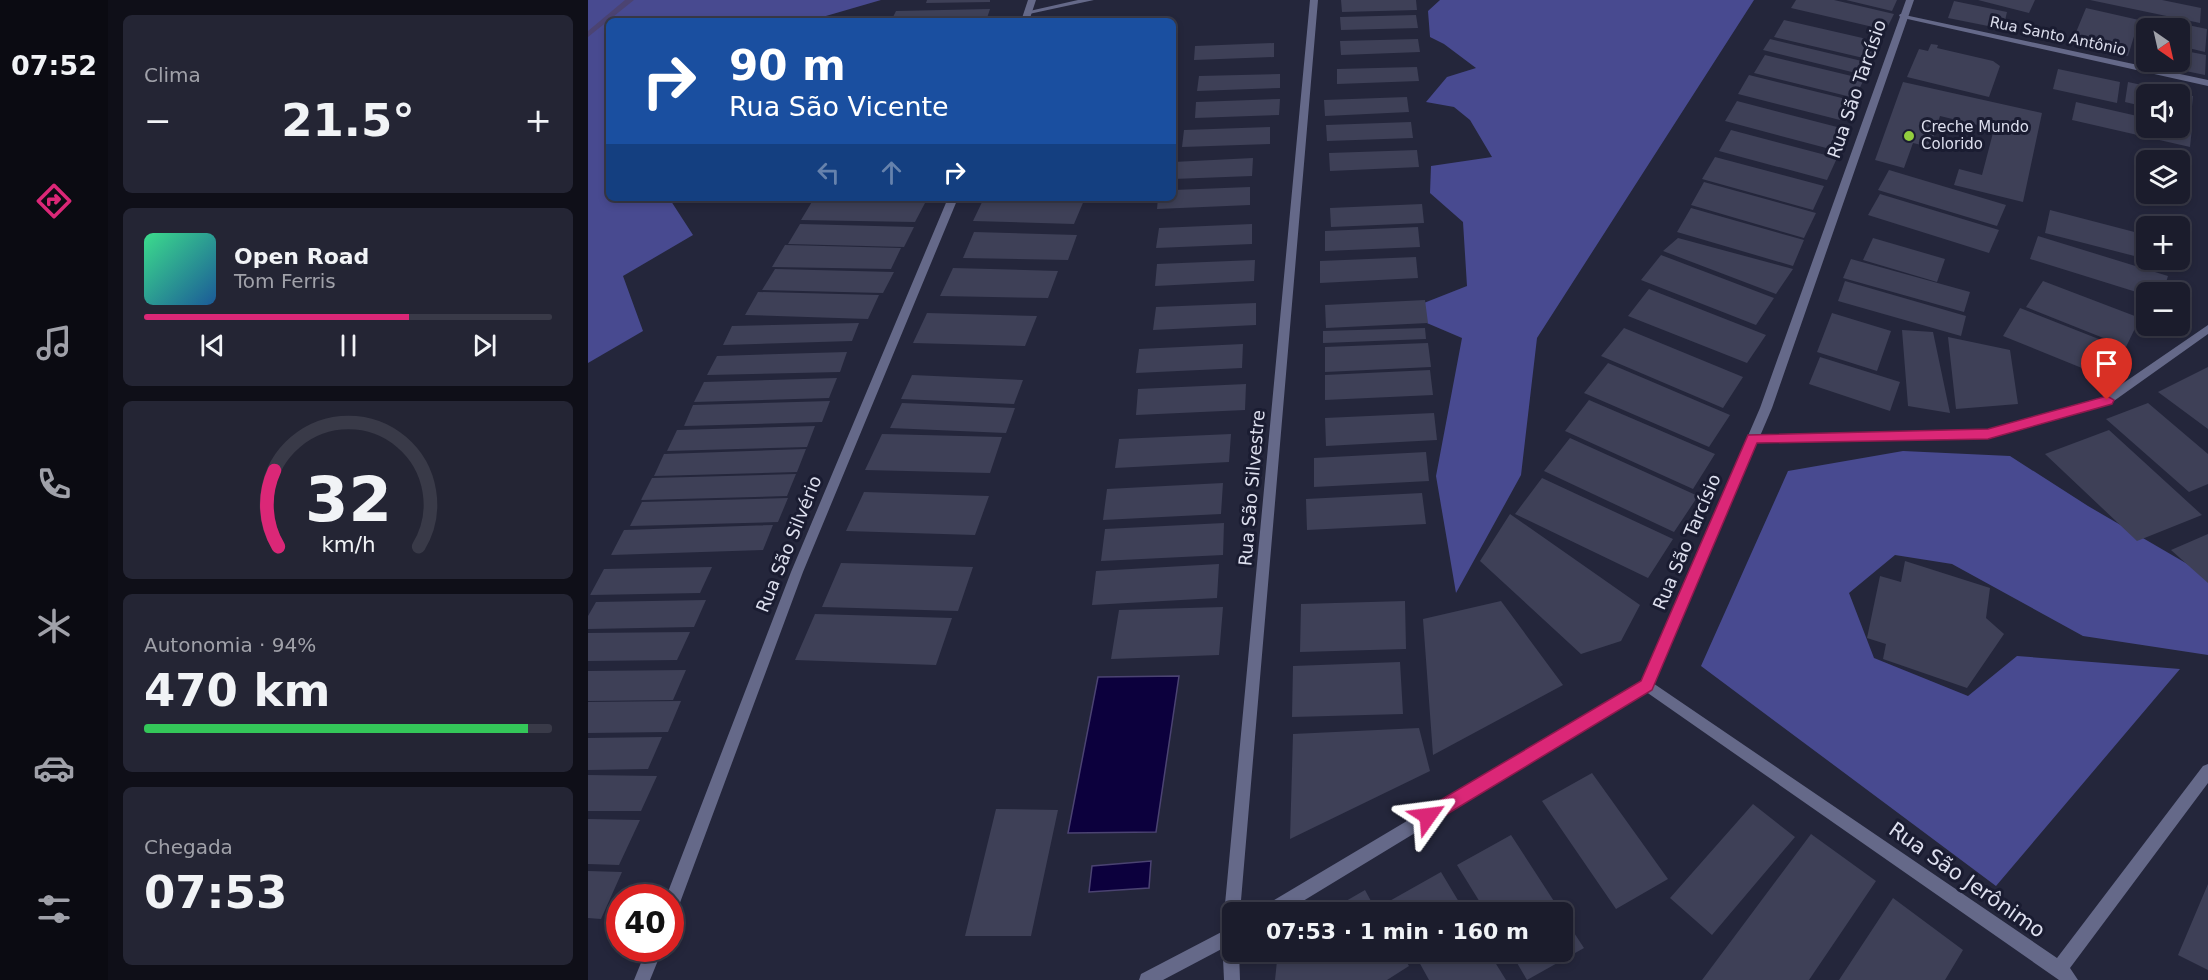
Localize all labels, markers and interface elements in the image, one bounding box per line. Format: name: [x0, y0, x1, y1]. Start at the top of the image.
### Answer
street label: Rua Santo Antônio: [1988, 13, 2128, 59]
street label: Rua São Tarcísio: [1823, 17, 1890, 161]
north arrow: [2136, 18, 2190, 72]
map controls: [2136, 18, 2190, 336]
text: 90 m: [729, 41, 846, 90]
icon: right: [630, 42, 708, 120]
text: 07:52: [11, 50, 97, 81]
text: Clima: [144, 63, 201, 87]
button: sound: [2136, 84, 2190, 138]
text: Rua São Vicente: [729, 91, 949, 122]
text: 21.5°: [281, 94, 415, 147]
text: −: [144, 101, 172, 140]
text: +: [524, 101, 552, 140]
place label: Creche Mundo Colorido: [1921, 118, 2029, 153]
marker: Creche Mundo Colorido: [1902, 129, 1916, 143]
button: layers: [2136, 150, 2190, 204]
icon: left: [812, 156, 845, 189]
icon: ahead: [875, 156, 908, 189]
icon: right: [938, 156, 971, 189]
icon: directions: [33, 180, 75, 222]
button: +: [2136, 216, 2190, 270]
text: Open Road: [234, 244, 369, 269]
text: Tom Ferris: [234, 269, 336, 293]
button: −: [2136, 282, 2190, 336]
icon: music: [33, 322, 75, 364]
icon: previous: [196, 329, 229, 362]
icon: pause: [332, 329, 365, 362]
icon: next: [468, 329, 501, 362]
pin: [2081, 338, 2132, 400]
icon: arrive: [2090, 347, 2123, 380]
street label: Rua São Silvestre: [1234, 409, 1269, 567]
icon: phone: [33, 463, 75, 505]
text: 32: [305, 463, 391, 536]
street label: Rua São Tarcísio: [1648, 471, 1725, 613]
street label: Rua São Silvério: [752, 472, 826, 615]
text: km/h: [321, 532, 375, 557]
icon: climate: [33, 605, 75, 647]
text: Autonomia · 94%: [144, 633, 316, 657]
text: 470 km: [144, 664, 330, 717]
icon: car: [33, 747, 75, 789]
position arrow: [1396, 784, 1460, 848]
street label: Rua São Jerônimo: [1884, 817, 2050, 943]
text: Chegada: [144, 835, 233, 859]
text: 07:53: [144, 866, 287, 919]
speed limit sign: 40: [606, 884, 684, 962]
icon: filters: [33, 888, 75, 930]
text: 07:53 · 1 min · 160 m: [1266, 919, 1529, 944]

